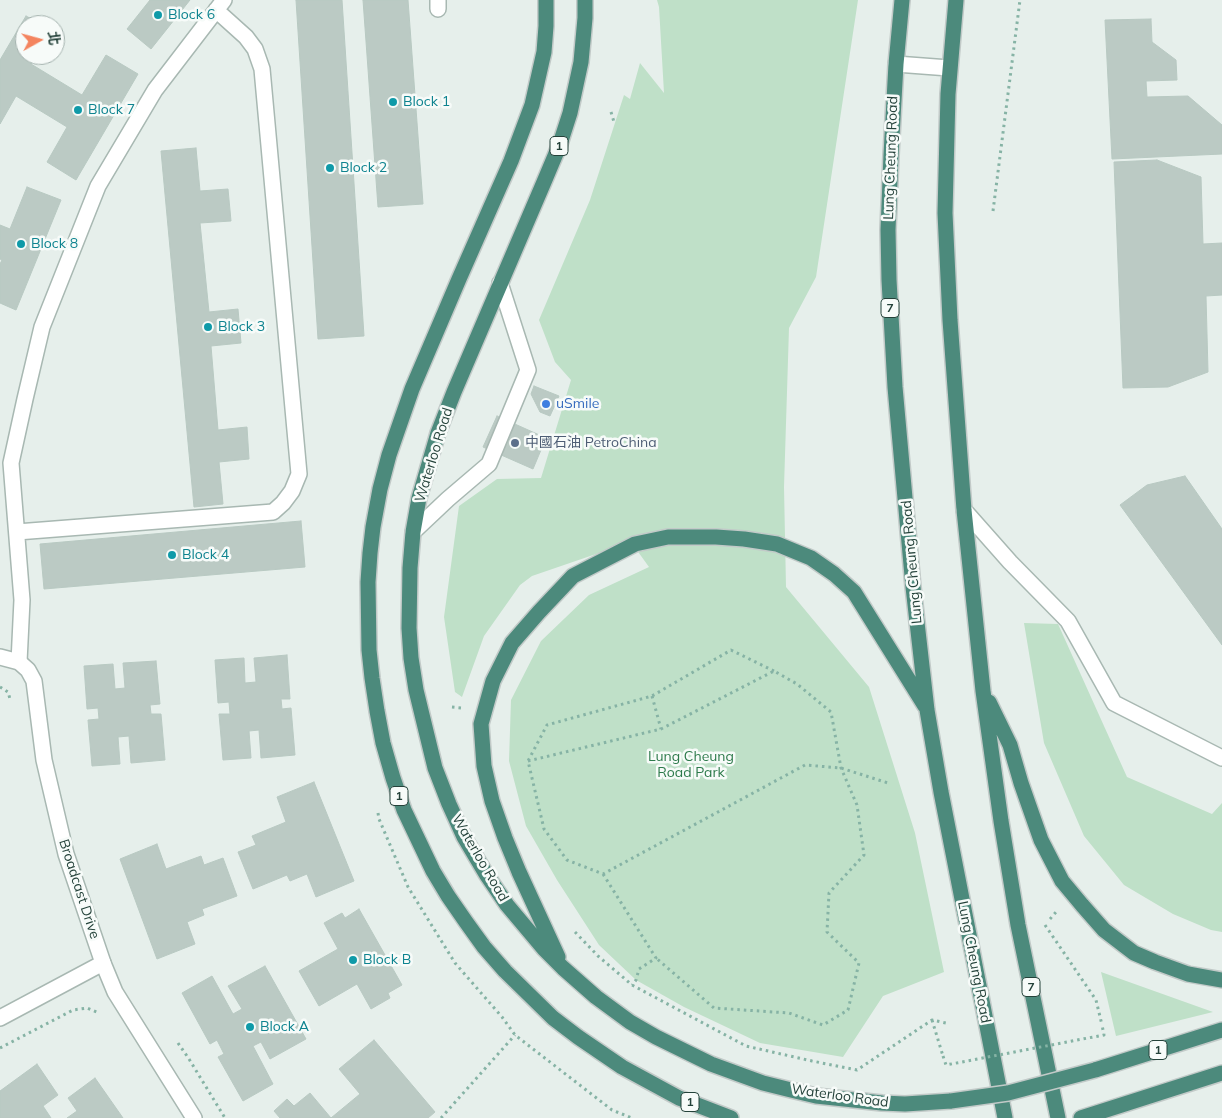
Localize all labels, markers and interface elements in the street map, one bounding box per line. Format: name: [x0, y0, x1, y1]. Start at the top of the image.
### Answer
place label: Block 6: [168, 7, 215, 23]
marker: Block 6: [152, 9, 164, 21]
north arrow: [15, 15, 65, 65]
text: 北: [44, 30, 64, 46]
place label: Block 1: [403, 94, 450, 110]
marker: Block 1: [387, 96, 399, 108]
street label: Lung Cheung Road: [880, 96, 902, 220]
place label: Block 7: [88, 102, 135, 118]
marker: Block 7: [72, 104, 84, 116]
road number: 1: [550, 136, 568, 156]
place label: Block 2: [340, 160, 387, 176]
marker: Block 2: [324, 162, 336, 174]
place label: Block 8: [31, 236, 78, 252]
marker: Block 8: [15, 238, 27, 250]
road number: 7: [881, 298, 899, 318]
place label: Block 3: [218, 319, 265, 335]
marker: Block 3: [202, 321, 214, 333]
place label: uSmile: [556, 396, 599, 412]
marker: uSmile: [540, 398, 552, 410]
street label: Waterloo Road: [412, 406, 456, 504]
place label: 中國石油 PetroChina: [525, 435, 657, 451]
marker: 中國石油 PetroChina: [509, 437, 521, 449]
street label: Lung Cheung Road: [898, 500, 926, 624]
place label: Block 4: [182, 547, 229, 563]
marker: Block 4: [166, 549, 178, 561]
park label: Lung Cheung Road Park: [648, 749, 734, 782]
road number: 1: [390, 786, 408, 806]
street label: Waterloo Road: [448, 811, 512, 905]
street label: Broadcast Drive: [55, 837, 103, 941]
street label: Lung Cheung Road: [954, 900, 994, 1024]
place label: Block B: [363, 952, 411, 968]
marker: Block B: [347, 954, 359, 966]
road number: 7: [1022, 978, 1040, 996]
place label: Block A: [260, 1019, 309, 1035]
marker: Block A: [244, 1021, 256, 1033]
road number: 1: [1149, 1040, 1167, 1060]
street label: Waterloo Road: [790, 1081, 890, 1111]
road number: 1: [681, 1092, 699, 1112]

